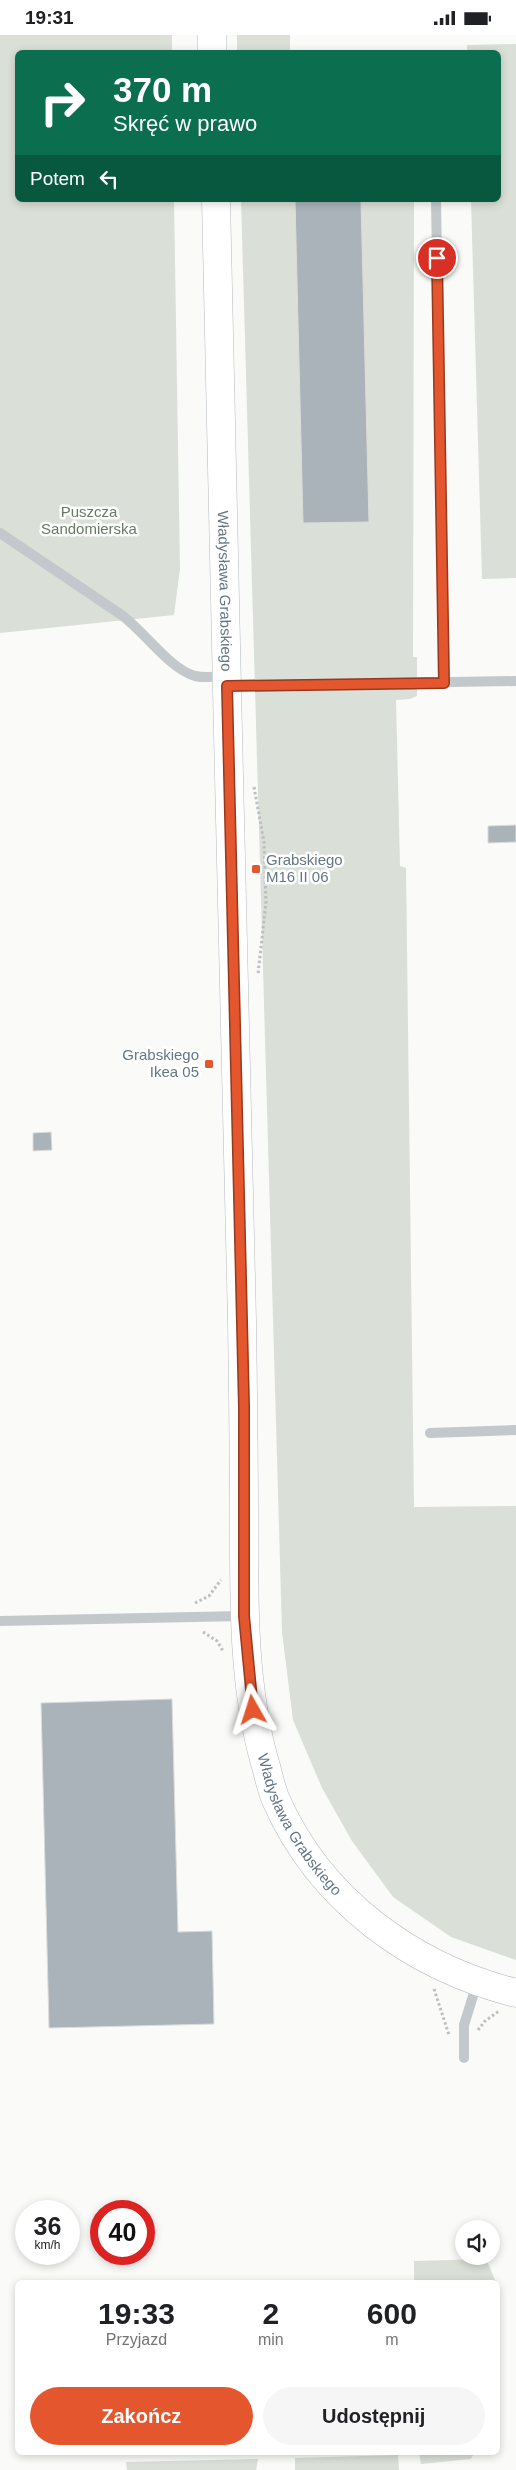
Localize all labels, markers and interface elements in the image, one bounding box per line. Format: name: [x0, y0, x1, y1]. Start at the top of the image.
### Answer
text: 19:31: [25, 7, 74, 28]
icon: right: [30, 70, 95, 135]
text: 370 m: [113, 70, 212, 109]
text: Skręć w prawo: [113, 111, 257, 136]
icon: left: [95, 165, 123, 193]
text: Potem: [30, 168, 85, 189]
pin: [416, 237, 458, 279]
icon: arrive: [423, 244, 451, 272]
park label: Puszcza Sandomierska: [41, 503, 138, 537]
street label: Władysława Grabskiego: [215, 510, 236, 672]
place label: Grabskiego M16 II 06: [266, 851, 343, 885]
marker: Grabskiego M16 II 06: [250, 863, 262, 875]
place label: Grabskiego Ikea 05: [122, 1046, 199, 1080]
marker: Grabskiego Ikea 05: [203, 1058, 215, 1070]
position arrow: [226, 1683, 278, 1735]
street label: Władysława Grabskiego: [255, 1751, 345, 1899]
speed limit sign: 40: [90, 2200, 155, 2265]
text: 36: [34, 2212, 61, 2240]
map controls: [455, 2220, 500, 2265]
button: sound: [455, 2220, 500, 2265]
text: km/h: [34, 2238, 61, 2252]
text: 19:33: [98, 2297, 175, 2330]
text: 2: [262, 2297, 279, 2330]
text: 600: [367, 2297, 417, 2330]
text: Przyjazd: [106, 2331, 167, 2348]
text: min: [258, 2331, 284, 2348]
text: m: [385, 2331, 398, 2348]
button: Zakończ: [30, 2387, 253, 2445]
button: Udostępnij: [263, 2387, 485, 2445]

